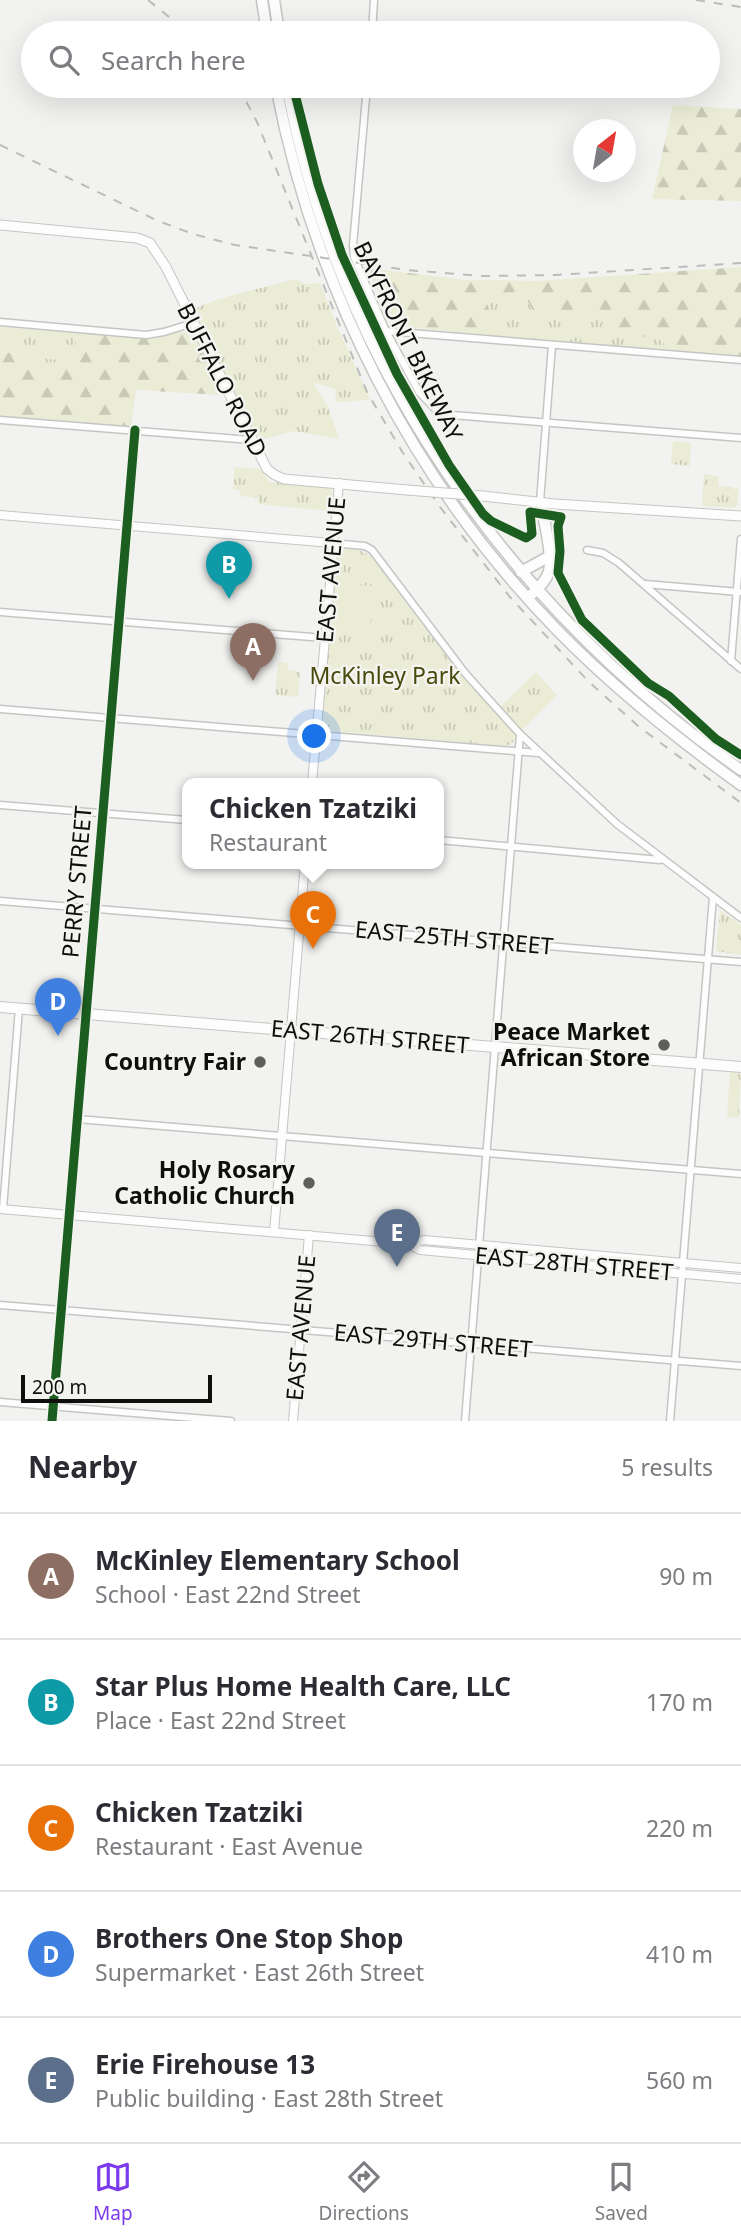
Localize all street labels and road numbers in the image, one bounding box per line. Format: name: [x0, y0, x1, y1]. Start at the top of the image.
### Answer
street label: BAYFRONT BIKEWAY: [347, 235, 472, 447]
street label: BUFFALO ROAD: [170, 297, 275, 462]
street label: EAST AVENUE: [308, 496, 352, 644]
street label: PERRY STREET: [53, 804, 99, 959]
street label: EAST 25TH STREET: [354, 912, 555, 962]
street label: EAST 26TH STREET: [270, 1011, 471, 1061]
street label: EAST 28TH STREET: [474, 1238, 675, 1288]
street label: EAST AVENUE: [278, 1254, 322, 1402]
street label: EAST 29TH STREET: [333, 1315, 534, 1365]

